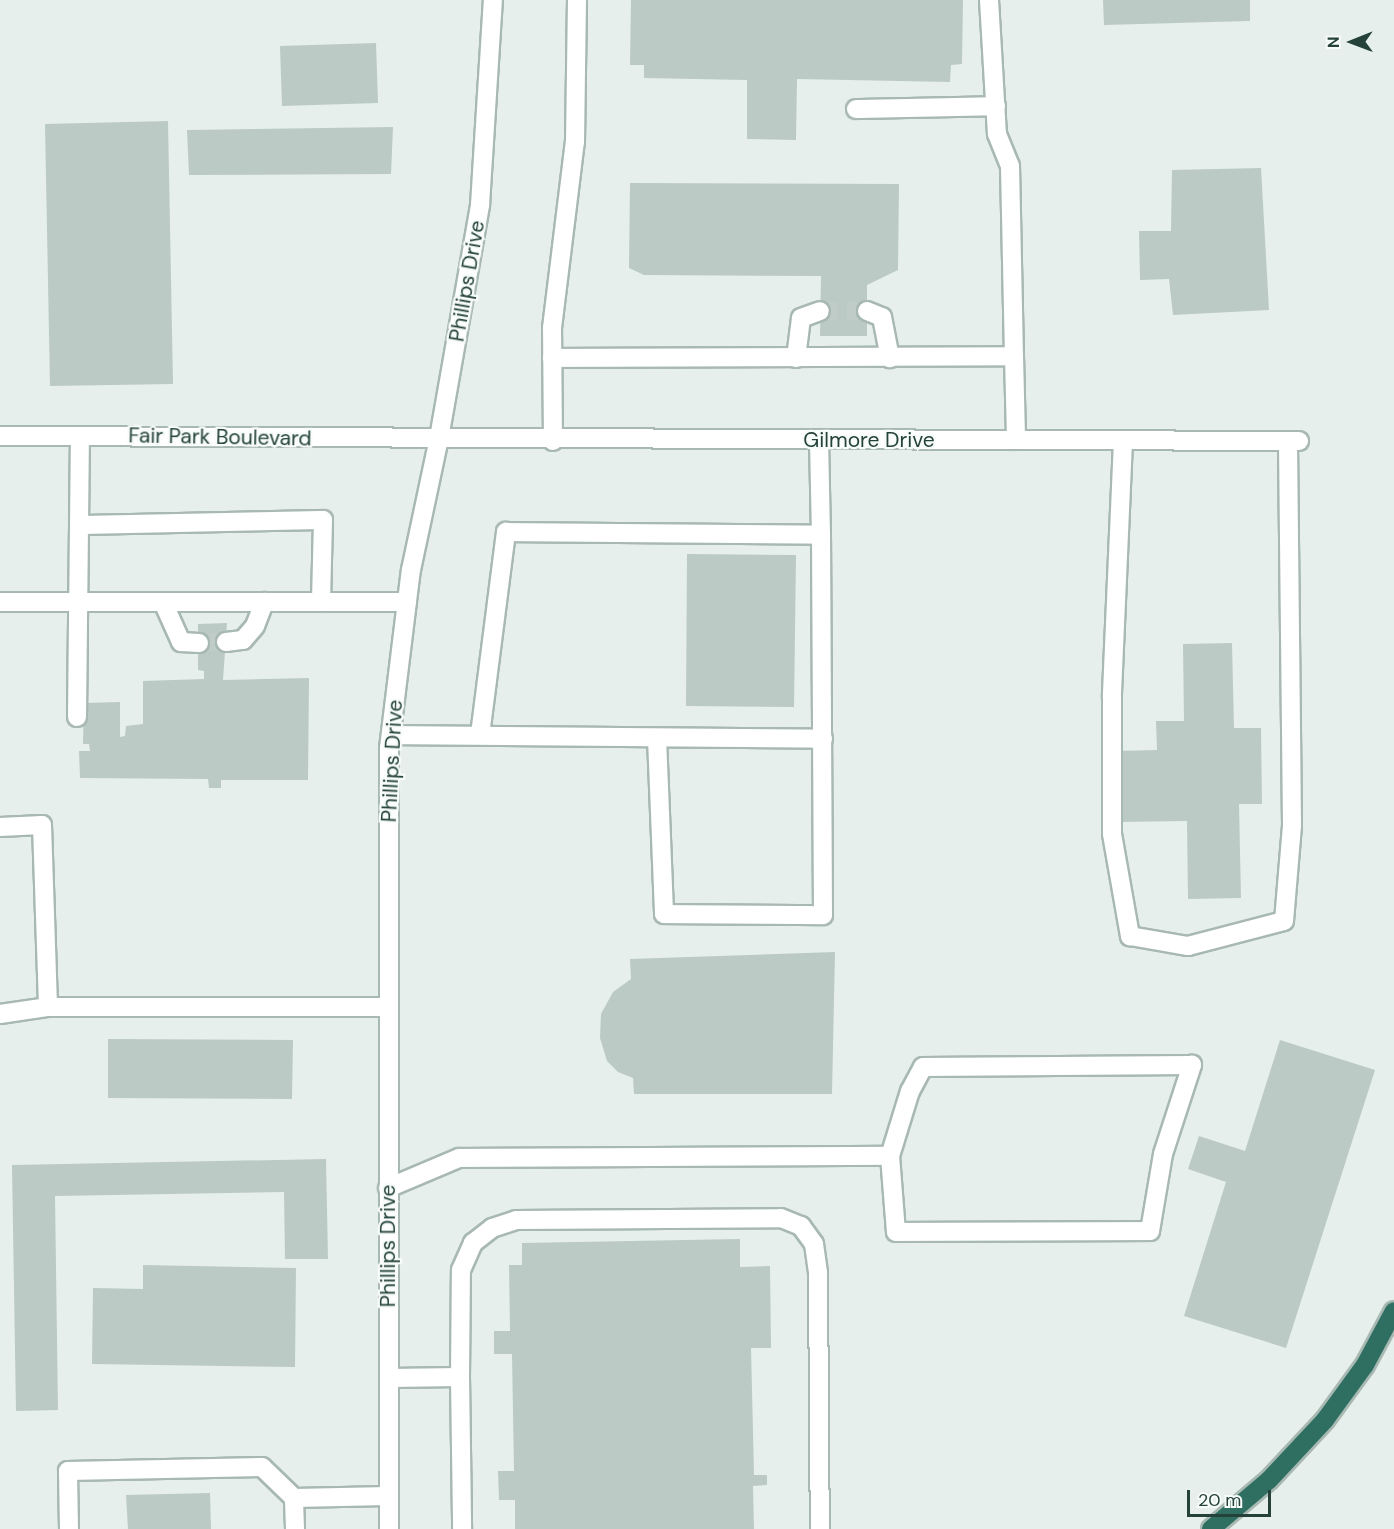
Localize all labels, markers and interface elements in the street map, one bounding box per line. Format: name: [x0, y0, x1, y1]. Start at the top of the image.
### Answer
north arrow: [1322, 12, 1382, 72]
text: N: [1323, 36, 1344, 48]
street label: Phillips Drive: [444, 218, 490, 344]
street label: Fair Park Boulevard: [128, 423, 312, 451]
street label: Gilmore Drive: [803, 427, 935, 453]
street label: Phillips Drive: [376, 699, 408, 823]
street label: Phillips Drive: [375, 1185, 401, 1307]
scale bar: [1190, 1478, 1274, 1516]
text: 20 m: [1198, 1488, 1241, 1512]

